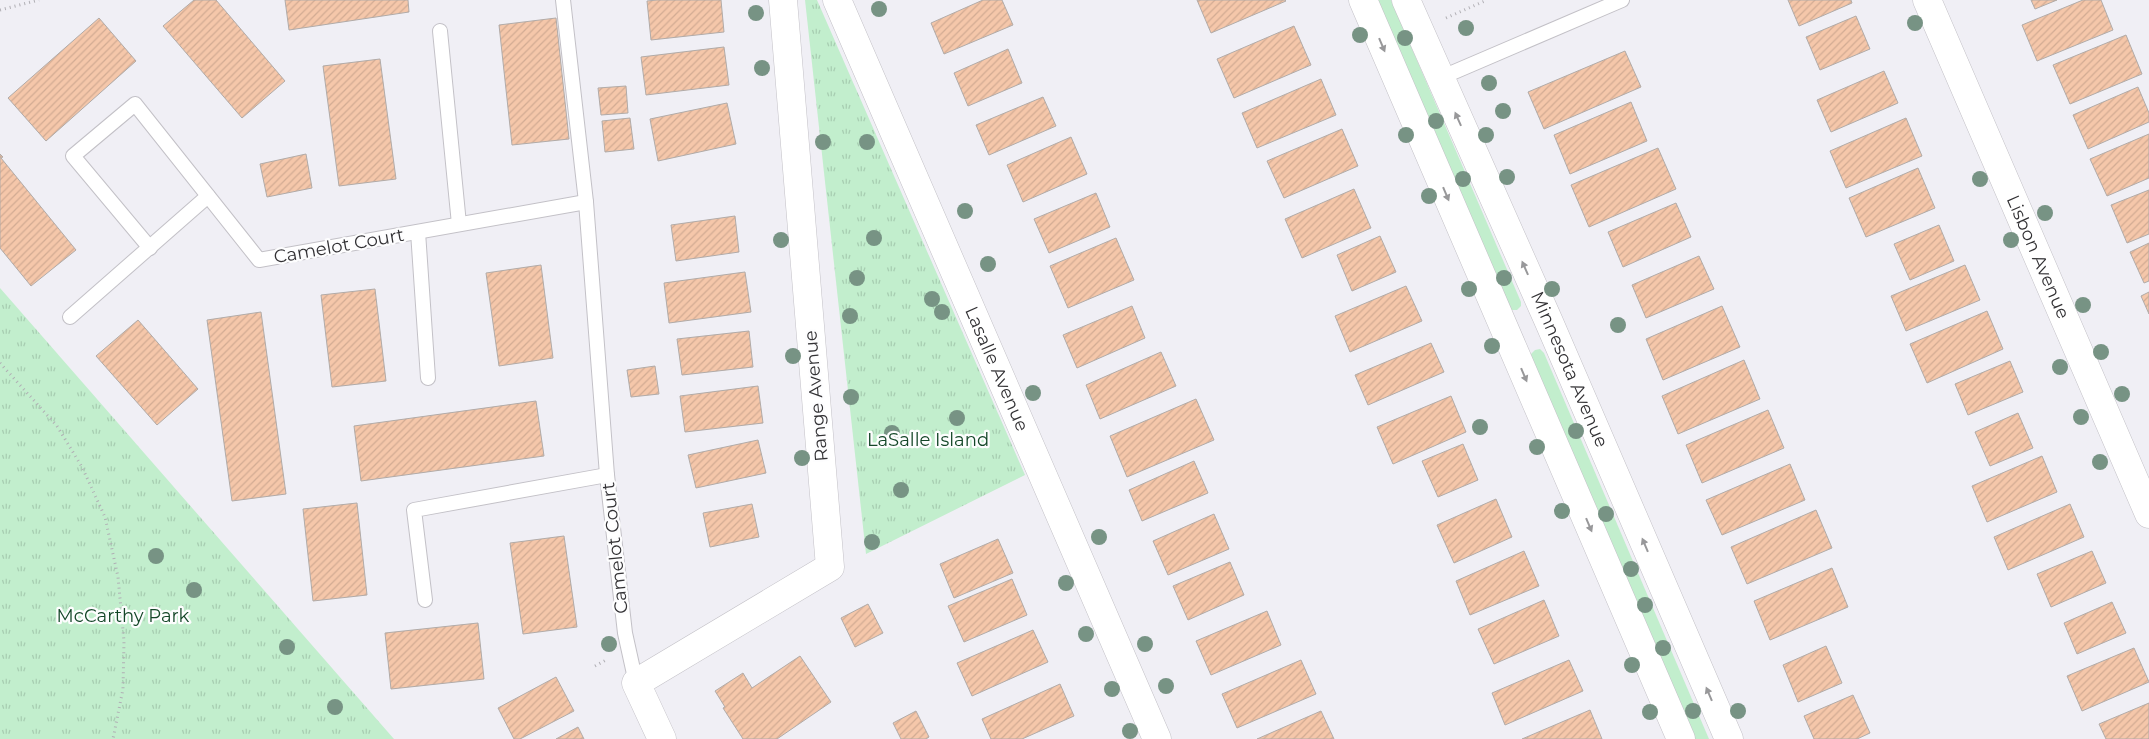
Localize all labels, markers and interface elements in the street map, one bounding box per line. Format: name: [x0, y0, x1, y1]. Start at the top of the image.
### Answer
one-way arrow: [1378, 38, 1386, 52]
one-way arrow: [1454, 112, 1462, 126]
one-way arrow: [1442, 187, 1450, 201]
street label: Lisbon Avenue: [2002, 192, 2074, 322]
street label: Camelot Court: [272, 224, 406, 268]
one-way arrow: [1520, 261, 1528, 275]
street label: Minnesota Avenue: [1526, 288, 1613, 451]
street label: Lasalle Avenue: [960, 303, 1033, 435]
street label: Range Avenue: [799, 329, 833, 462]
one-way arrow: [1521, 368, 1529, 383]
park label: LaSalle Island: [867, 429, 989, 451]
street label: Camelot Court: [597, 481, 633, 615]
one-way arrow: [1585, 518, 1593, 532]
one-way arrow: [1641, 537, 1649, 552]
park label: McCarthy Park: [57, 605, 190, 627]
one-way arrow: [1705, 687, 1713, 701]

